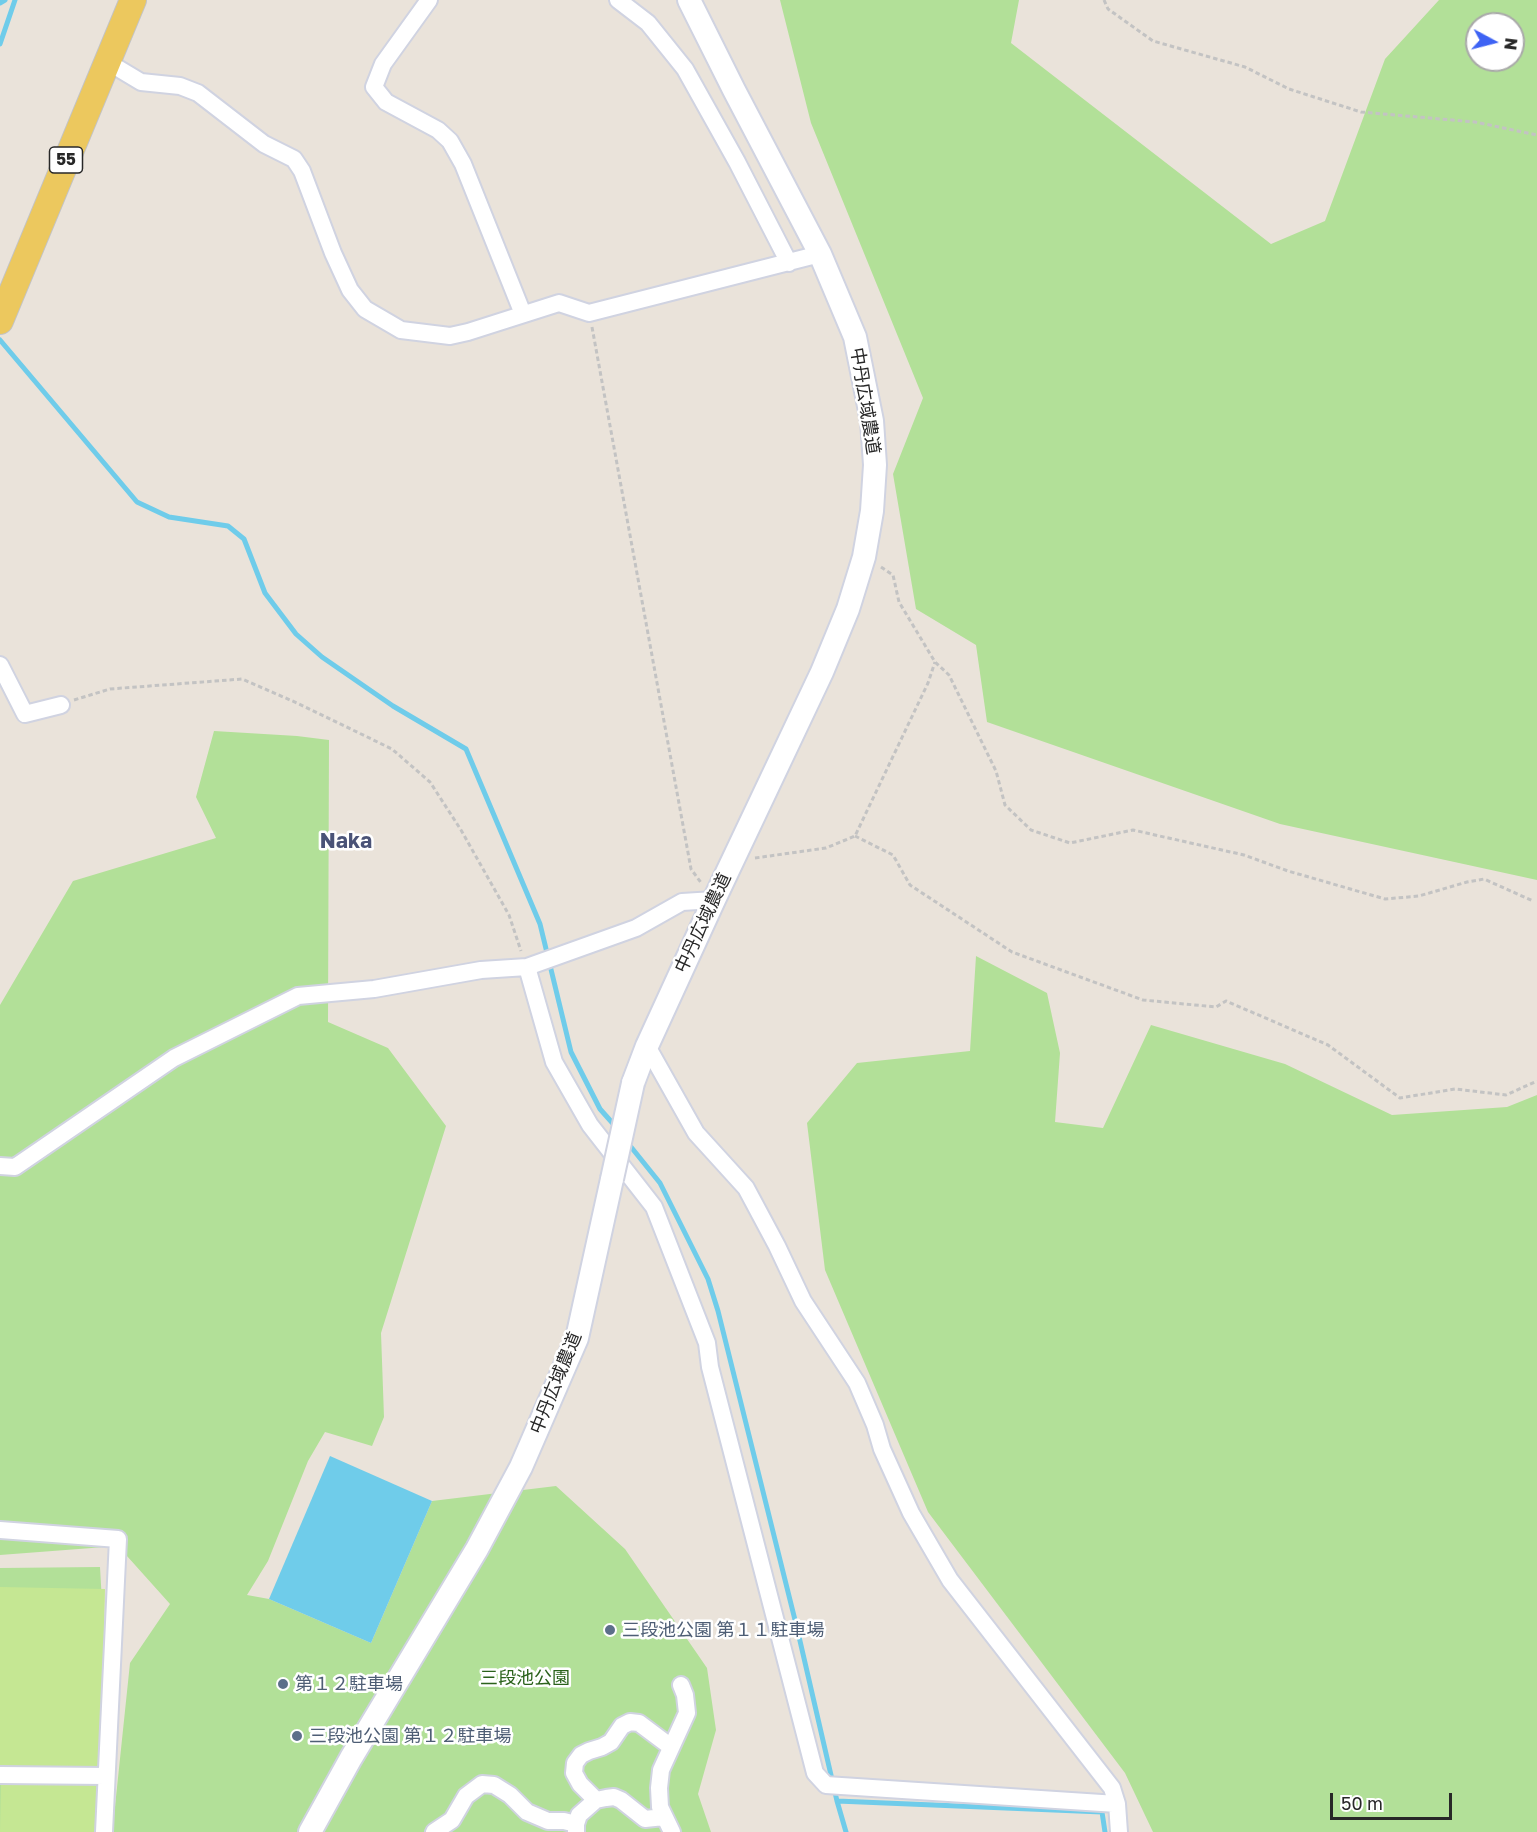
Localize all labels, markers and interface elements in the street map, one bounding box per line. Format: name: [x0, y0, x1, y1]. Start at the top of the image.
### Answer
north arrow: [1465, 12, 1525, 72]
text: N: [1500, 37, 1522, 51]
road number: 55: [50, 147, 82, 173]
street label: 中丹広域農道: [846, 346, 884, 456]
district label: Naka: [320, 828, 372, 854]
street label: 中丹広域農道: [670, 869, 736, 977]
street label: 中丹広域農道: [526, 1329, 586, 1437]
place label: 三段池公園 第１１駐車場: [622, 1619, 824, 1641]
marker: 三段池公園 第１１駐車場: [603, 1623, 617, 1637]
park label: 三段池公園: [480, 1667, 570, 1689]
place label: 第１２駐車場: [295, 1673, 403, 1695]
marker: 第１２駐車場: [276, 1677, 290, 1691]
place label: 三段池公園 第１２駐車場: [309, 1725, 511, 1747]
marker: 三段池公園 第１２駐車場: [290, 1729, 304, 1743]
scale bar: [1333, 1781, 1454, 1819]
text: 50 m: [1341, 1792, 1383, 1814]

